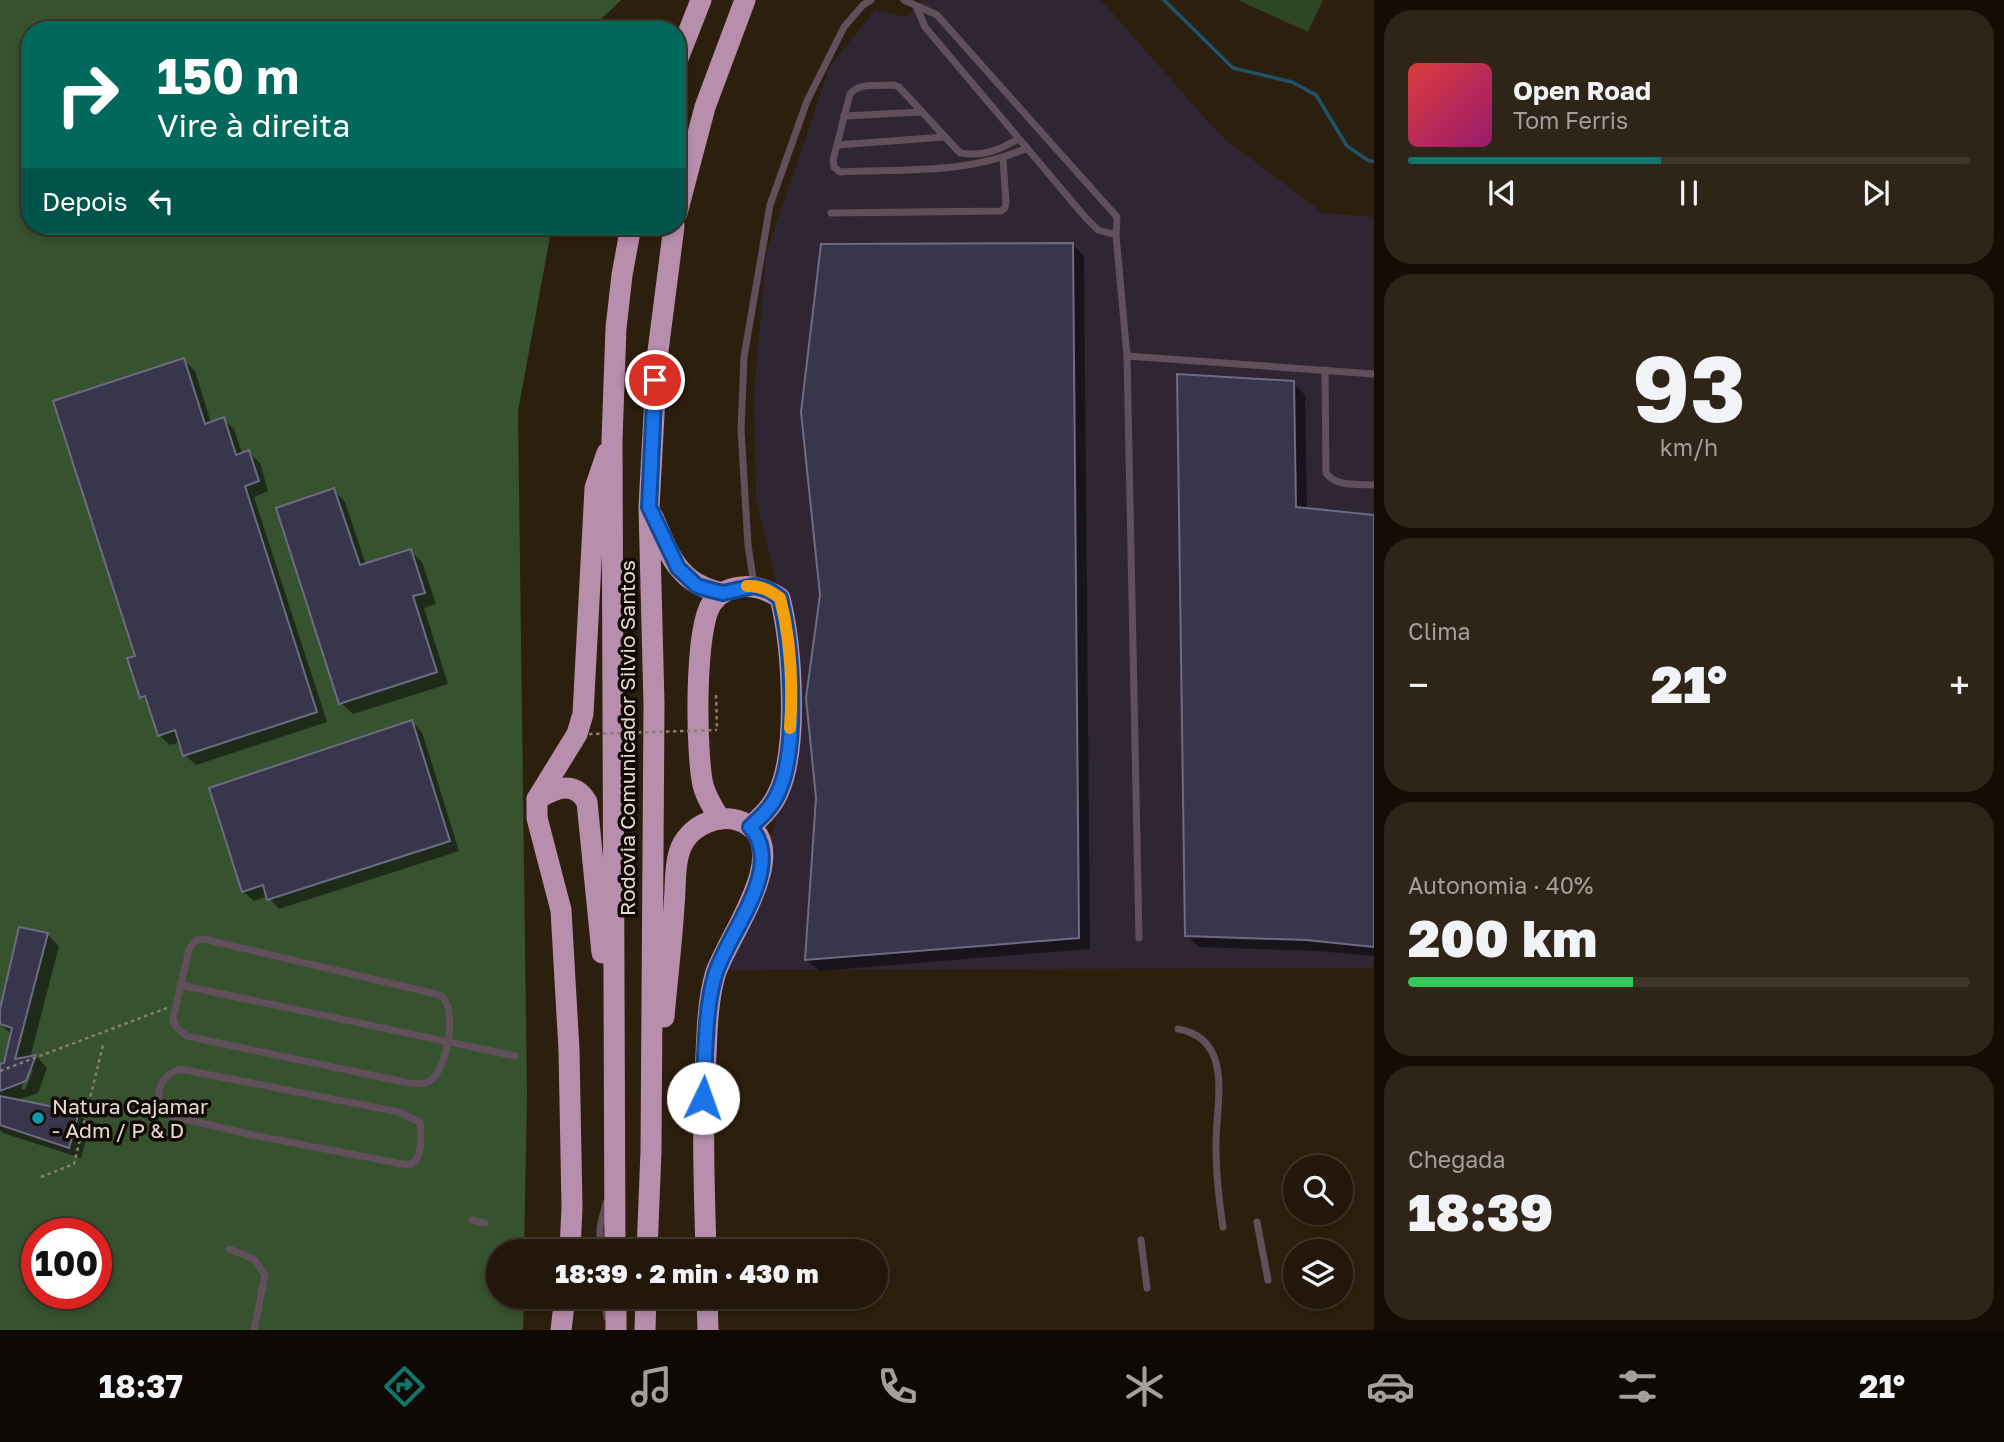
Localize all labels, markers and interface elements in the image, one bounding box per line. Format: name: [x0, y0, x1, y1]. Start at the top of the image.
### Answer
text: 150 m: [157, 46, 299, 105]
icon: right: [42, 49, 133, 140]
text: Open Road: [1513, 75, 1651, 106]
text: Vire à direita: [157, 106, 350, 144]
text: Tom Ferris: [1513, 106, 1628, 134]
icon: previous: [1483, 174, 1521, 212]
icon: pause: [1670, 174, 1708, 212]
icon: next: [1857, 174, 1895, 212]
icon: left: [142, 182, 180, 220]
text: Depois: [42, 186, 128, 217]
text: 93: [1632, 333, 1746, 442]
pin: [625, 350, 685, 410]
icon: arrive: [636, 361, 674, 399]
text: km/h: [1660, 433, 1718, 461]
street label: Rodovia Comunicador Silvio Santos: [614, 560, 640, 916]
text: Clima: [1408, 617, 1471, 645]
text: 21°: [1651, 652, 1727, 714]
text: −: [1408, 662, 1429, 707]
text: +: [1949, 662, 1970, 707]
text: Autonomia · 40%: [1408, 871, 1593, 899]
text: 200 km: [1408, 906, 1597, 968]
position arrow: [666, 1061, 740, 1135]
place label: Natura Cajamar - Adm / P & D: [52, 1093, 208, 1143]
marker: Natura Cajamar - Adm / P & D: [30, 1110, 46, 1126]
text: Chegada: [1408, 1145, 1505, 1173]
map controls: [1283, 1155, 1353, 1309]
button: search: [1283, 1155, 1353, 1225]
text: 18:39: [1408, 1180, 1553, 1242]
speed limit sign: 100: [21, 1218, 112, 1309]
button: layers: [1283, 1239, 1353, 1309]
text: 18:39 · 2 min · 430 m: [555, 1258, 819, 1289]
icon: directions: [380, 1362, 429, 1411]
icon: music: [627, 1362, 676, 1411]
icon: phone: [873, 1362, 922, 1411]
icon: climate: [1120, 1362, 1169, 1411]
icon: car: [1366, 1362, 1415, 1411]
icon: filters: [1613, 1362, 1662, 1411]
text: 18:37: [99, 1367, 183, 1405]
text: 21°: [1859, 1367, 1905, 1405]

